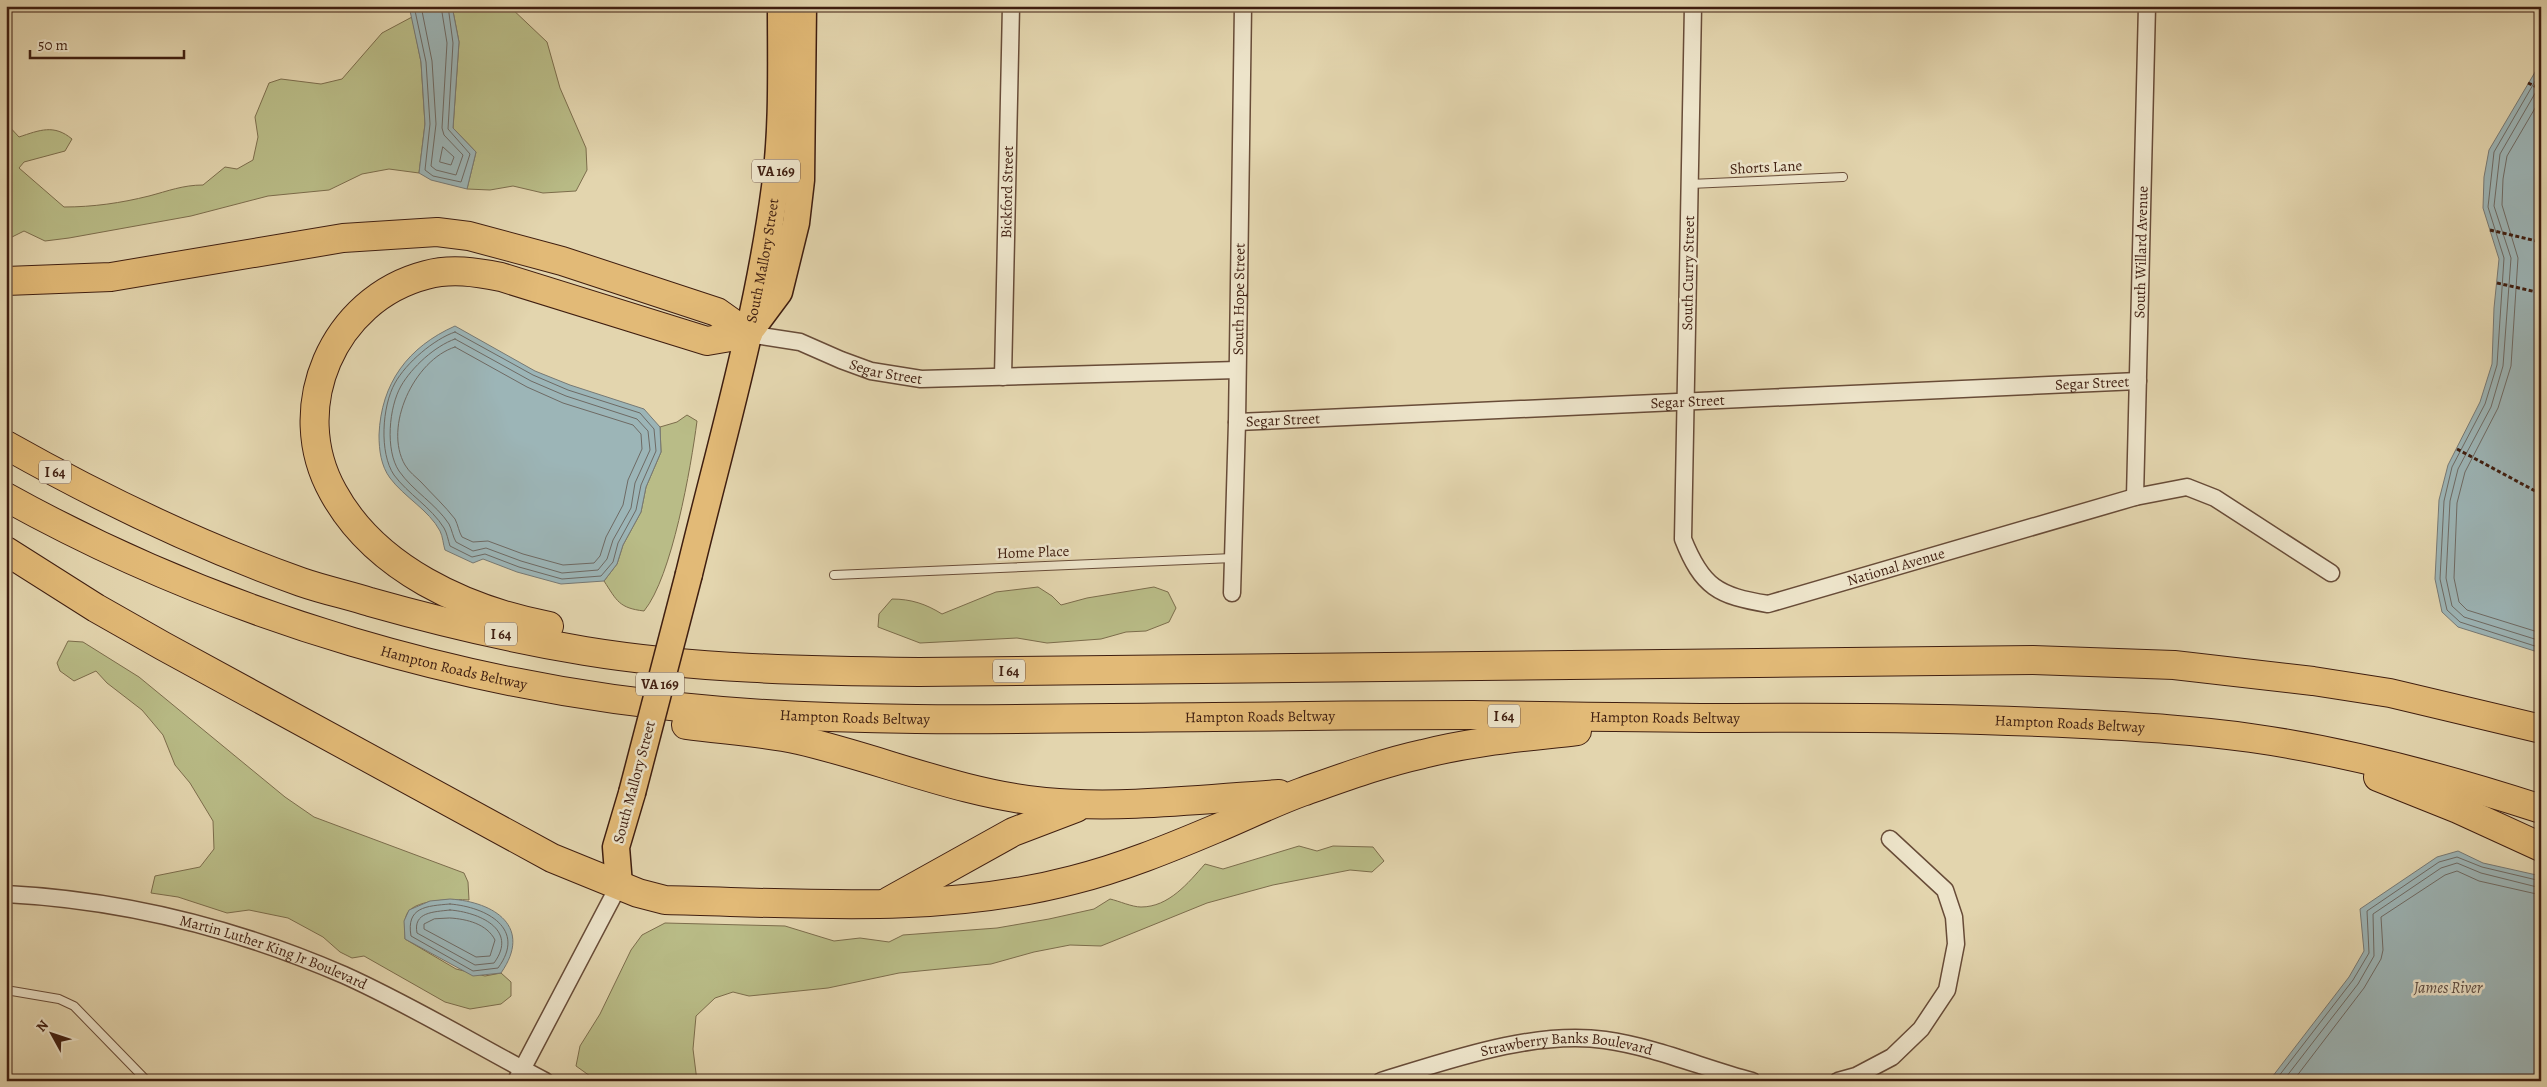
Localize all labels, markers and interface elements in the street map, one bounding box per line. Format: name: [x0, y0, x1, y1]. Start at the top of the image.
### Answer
scale bar: [30, 28, 184, 60]
text: 50 m: [38, 35, 68, 55]
street label: Bickford Street: [996, 145, 1018, 239]
street label: Shorts Lane: [1729, 155, 1803, 179]
road number: VA 169: [752, 160, 800, 182]
street label: South Willard Avenue: [2129, 185, 2153, 319]
street label: South Mallory Street: [741, 197, 783, 325]
street label: South Curry Street: [1677, 215, 1699, 331]
street label: South Hope Street: [1228, 243, 1250, 355]
street label: Segar Street: [846, 354, 924, 389]
street label: Segar Street: [2055, 371, 2130, 395]
street label: Segar Street: [1650, 390, 1725, 413]
street label: Segar Street: [1245, 408, 1321, 432]
road number: I 64: [39, 461, 71, 484]
street label: Home Place: [996, 541, 1070, 563]
street label: National Avenue: [1845, 543, 1947, 590]
road number: I 64: [485, 622, 517, 646]
street label: Hampton Roads Beltway: [378, 640, 529, 694]
road number: I 64: [993, 659, 1025, 682]
road number: VA 169: [636, 672, 684, 696]
road number: I 64: [1488, 704, 1520, 728]
street label: Hampton Roads Beltway: [779, 705, 930, 729]
street label: Hampton Roads Beltway: [1185, 706, 1335, 727]
street label: Hampton Roads Beltway: [1590, 707, 1740, 728]
street label: Hampton Roads Beltway: [1994, 710, 2146, 738]
street label: South Mallory Street: [608, 719, 660, 845]
street label: Martin Luther King Jr Boulevard: [178, 910, 371, 995]
water label: James River: [2413, 977, 2483, 999]
north arrow: [28, 1010, 78, 1060]
text: N: [32, 1016, 53, 1036]
street label: Strawberry Banks Boulevard: [1478, 1028, 1656, 1061]

